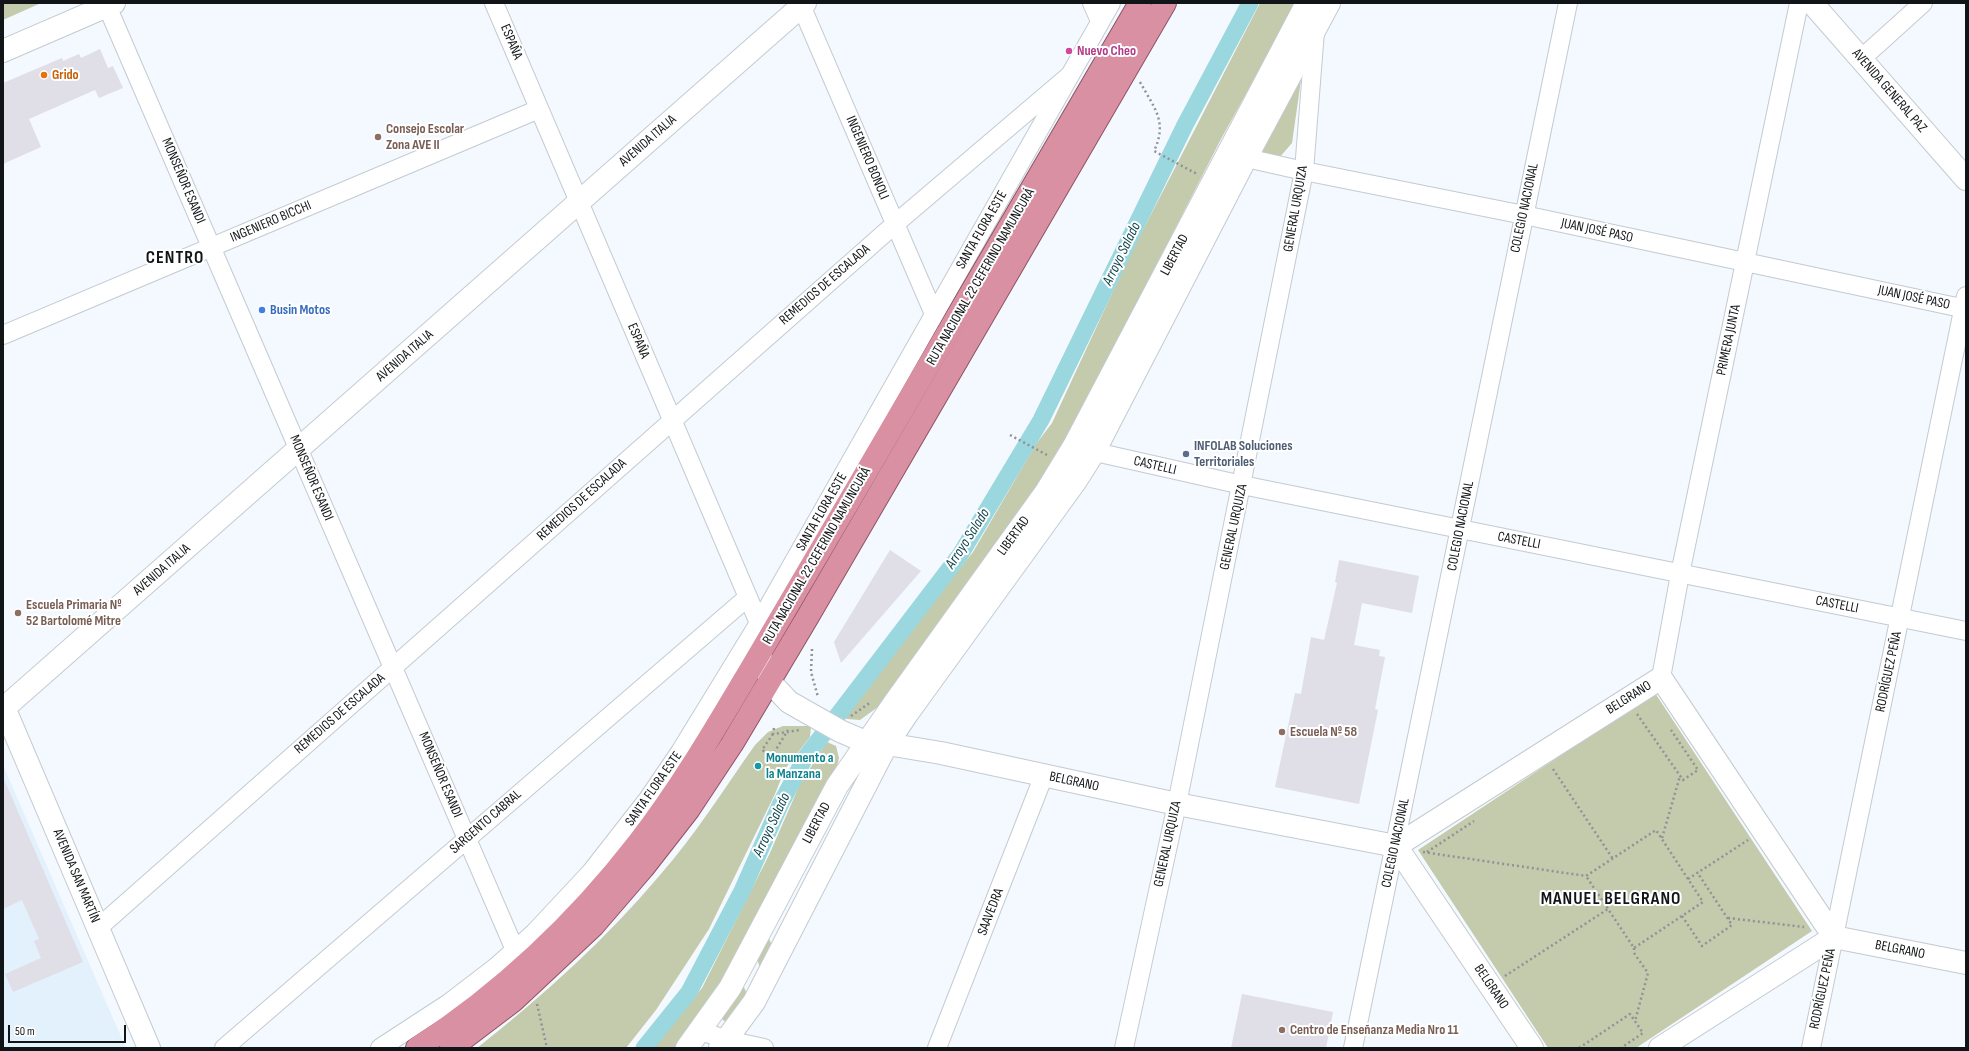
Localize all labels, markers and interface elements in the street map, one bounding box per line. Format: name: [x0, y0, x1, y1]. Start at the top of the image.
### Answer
street label: ESPAÑA: [496, 22, 526, 62]
place label: Nuevo Cheo: [1077, 43, 1136, 59]
marker: Nuevo Cheo: [1064, 46, 1074, 56]
street label: AVENIDA GENERAL PAZ: [1848, 46, 1930, 136]
place label: Grido: [52, 67, 79, 83]
marker: Grido: [39, 70, 49, 80]
street label: AVENIDA ITALIA: [616, 112, 680, 170]
street label: INGENIERO BONOLI: [842, 114, 892, 202]
place label: Consejo Escolar Zona AVE II: [386, 121, 464, 154]
marker: Consejo Escolar Zona AVE II: [373, 132, 383, 142]
street label: MONSEÑOR ESANDI: [157, 136, 209, 226]
street label: COLEGIO NACIONAL: [1507, 162, 1543, 254]
street label: GENERAL URQUIZA: [1280, 165, 1312, 253]
street label: RUTA NACIONAL 22 CEFERINO NAMUNCURÁ: [923, 186, 1039, 368]
street label: SANTA FLORA ESTE: [953, 188, 1011, 272]
street label: INGENIERO BICCHI: [228, 197, 314, 247]
street label: JUAN JOSÉ PASO: [1559, 215, 1635, 247]
water label: Arroyo Salado: [1099, 219, 1145, 289]
street label: LIBERTAD: [1157, 232, 1193, 278]
street label: REMEDIOS DE ESCALADA: [776, 241, 874, 329]
district label: CENTRO: [146, 247, 204, 269]
street label: JUAN JOSÉ PASO: [1876, 282, 1952, 314]
place label: Busin Motos: [270, 302, 330, 318]
street label: PRIMERA JUNTA: [1713, 303, 1745, 377]
marker: Busin Motos: [257, 305, 267, 315]
street label: ESPAÑA: [623, 321, 653, 361]
street label: AVENIDA ITALIA: [373, 327, 437, 385]
street label: MONSEÑOR ESANDI: [285, 433, 337, 523]
place label: INFOLAB Soluciones Territoriales: [1194, 438, 1293, 470]
marker: INFOLAB Soluciones Territoriales: [1181, 449, 1191, 459]
street label: CASTELLI: [1132, 453, 1178, 479]
street label: REMEDIOS DE ESCALADA: [534, 455, 630, 545]
street label: RUTA NACIONAL 22 CEFERINO NAMUNCURÁ: [759, 465, 875, 647]
street label: SANTA FLORA ESTE: [793, 470, 851, 554]
street label: COLEGIO NACIONAL: [1444, 480, 1478, 572]
street label: GENERAL URQUIZA: [1217, 483, 1251, 571]
water label: Arroyo Salado: [942, 506, 994, 572]
street label: LIBERTAD: [994, 513, 1034, 559]
street label: CASTELLI: [1496, 529, 1542, 553]
street label: AVENIDA ITALIA: [130, 541, 194, 599]
street label: CASTELLI: [1814, 593, 1860, 617]
place label: Escuela Primaria Nº 52 Bartolomé Mitre: [26, 597, 122, 630]
marker: Escuela Primaria Nº 52 Bartolomé Mitre: [13, 608, 23, 618]
street label: RODRÍGUEZ PEÑA: [1872, 630, 1906, 714]
street label: REMEDIOS DE ESCALADA: [291, 670, 389, 758]
street label: BELGRANO: [1603, 678, 1655, 718]
place label: Escuela Nº 58: [1290, 724, 1357, 740]
marker: Escuela Nº 58: [1277, 727, 1287, 737]
street label: MONSEÑOR ESANDI: [414, 730, 466, 820]
street label: SANTA FLORA ESTE: [622, 748, 686, 830]
place label: Monumento a la Manzana: [766, 750, 833, 782]
marker: Monumento a la Manzana: [753, 761, 763, 771]
street label: BELGRANO: [1048, 769, 1100, 795]
street label: SARGENTO CABRAL: [447, 786, 525, 858]
water label: Arroyo Salado: [749, 790, 795, 860]
street label: COLEGIO NACIONAL: [1378, 797, 1414, 889]
street label: LIBERTAD: [799, 800, 835, 846]
street label: GENERAL URQUIZA: [1151, 800, 1185, 888]
street label: AVENIDA SAN MARTÍN: [49, 827, 103, 925]
street label: SAAVEDRA: [974, 886, 1008, 938]
district label: MANUEL BELGRANO: [1541, 888, 1681, 910]
street label: BELGRANO: [1874, 937, 1926, 963]
street label: RODRÍGUEZ PEÑA: [1806, 947, 1840, 1031]
street label: BELGRANO: [1470, 961, 1512, 1013]
scale bar: [10, 1017, 128, 1043]
place label: Centro de Enseñanza Media Nro 11: [1290, 1022, 1458, 1038]
text: 50 m: [15, 1024, 35, 1039]
marker: Centro de Enseñanza Media Nro 11: [1277, 1025, 1287, 1035]

